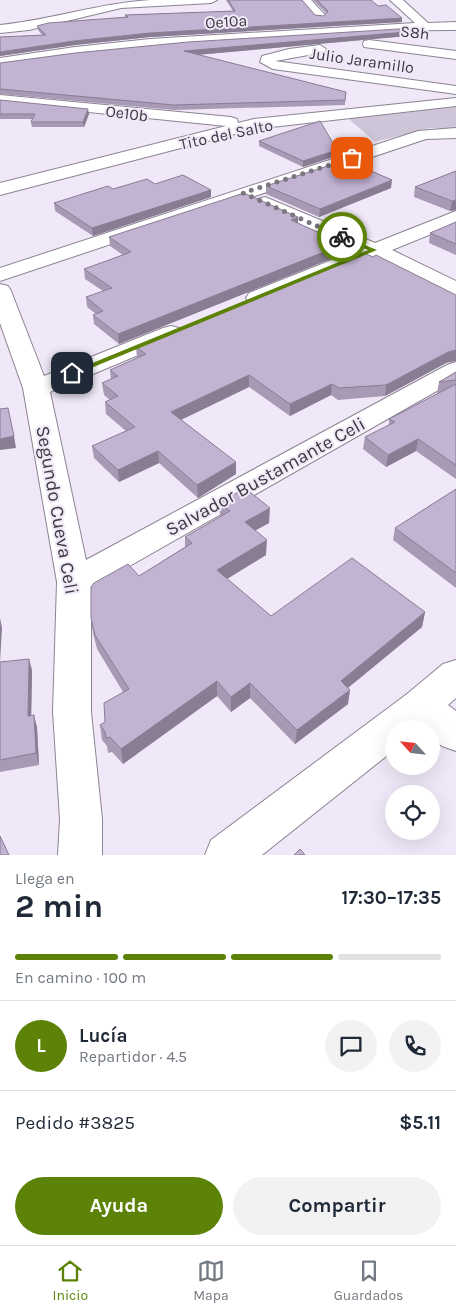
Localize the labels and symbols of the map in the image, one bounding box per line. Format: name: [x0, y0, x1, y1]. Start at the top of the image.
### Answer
street label: Oe10a: [204, 11, 248, 32]
street label: S8h: [399, 21, 431, 44]
street label: Julio Jaramillo: [309, 44, 415, 77]
street label: Oe10b: [105, 101, 149, 126]
street label: Tito del Salto: [178, 115, 275, 154]
pin: [331, 137, 373, 179]
courier: [317, 212, 367, 262]
pin: [51, 352, 93, 394]
street label: Salvador Bustamante Celi: [162, 413, 369, 541]
street label: Segundo Cueva Celi: [31, 424, 83, 596]
north arrow: [385, 720, 440, 775]

